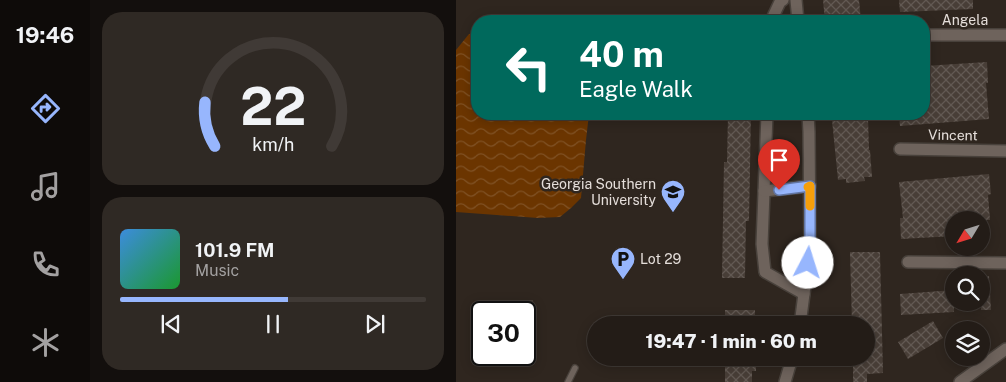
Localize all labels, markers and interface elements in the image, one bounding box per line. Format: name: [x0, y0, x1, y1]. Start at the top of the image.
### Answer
street label: Angela: [942, 12, 988, 28]
text: 19:46: [16, 22, 74, 48]
text: 40 m: [579, 34, 664, 75]
icon: left: [496, 35, 561, 100]
text: 22: [240, 76, 306, 137]
text: Eagle Walk: [579, 76, 693, 102]
icon: directions: [28, 91, 63, 126]
street label: Vincent: [928, 127, 978, 143]
text: km/h: [252, 134, 294, 155]
pin: [758, 139, 800, 190]
icon: arrive: [765, 146, 793, 174]
icon: music: [28, 169, 63, 204]
place label: Georgia Southern University: [541, 176, 656, 208]
school or university icon: Georgia Southern University: [660, 179, 686, 213]
north arrow: [945, 211, 990, 256]
map controls: [945, 211, 990, 366]
position arrow: [781, 236, 833, 288]
text: 101.9 FM: [195, 239, 275, 261]
parking icon: Lot 29: [610, 246, 636, 280]
icon: phone: [28, 247, 63, 282]
place label: Lot 29: [640, 251, 682, 267]
text: Music: [195, 261, 239, 280]
button: search: [945, 266, 990, 311]
speed limit sign: 30: [471, 301, 536, 366]
icon: previous: [157, 310, 185, 338]
icon: pause: [259, 310, 287, 338]
icon: next: [361, 310, 389, 338]
button: layers: [945, 321, 990, 366]
icon: climate: [28, 325, 63, 360]
text: 19:47 · 1 min · 60 m: [645, 330, 817, 352]

